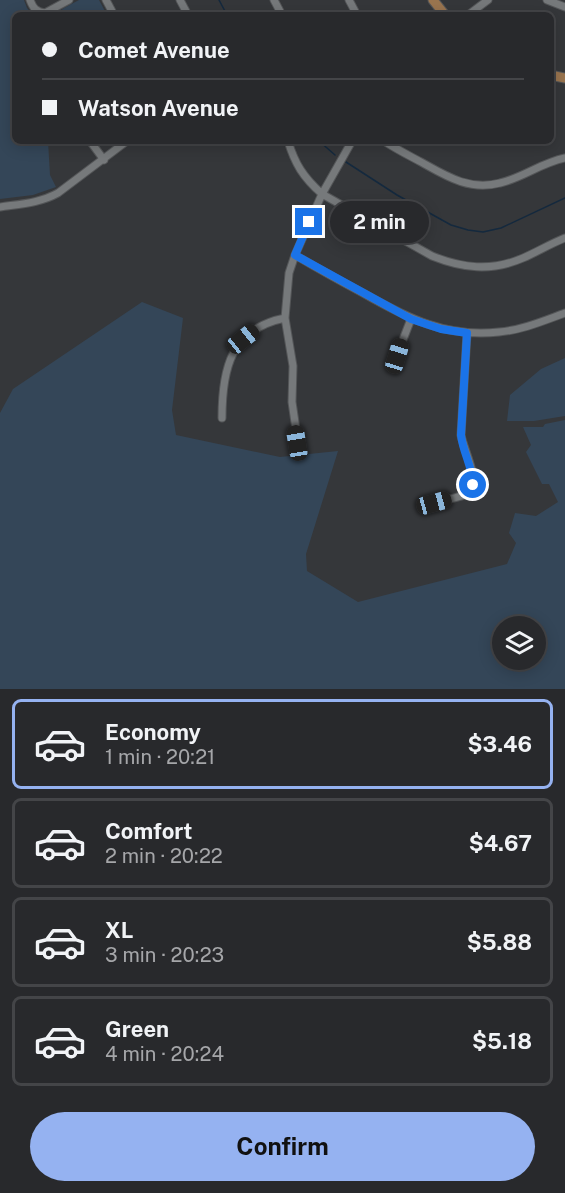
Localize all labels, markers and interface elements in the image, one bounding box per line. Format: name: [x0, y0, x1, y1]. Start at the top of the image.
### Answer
text: Comet Avenue: [78, 37, 230, 63]
text: Watson Avenue: [78, 95, 239, 121]
callout: 2 min: [330, 201, 429, 243]
route end: [295, 208, 322, 235]
text: 2 min: [353, 210, 406, 234]
car: [223, 321, 263, 357]
car: [383, 336, 411, 376]
car: [285, 424, 309, 462]
route start: [459, 471, 486, 498]
car: [414, 490, 454, 516]
map controls: [492, 616, 546, 670]
button: layers: [492, 616, 546, 670]
icon: car: [33, 717, 87, 771]
text: Economy: [105, 719, 201, 745]
text: $3.46: [468, 731, 532, 757]
text: 1 min · 20:21: [105, 745, 215, 769]
icon: car: [33, 816, 87, 870]
text: Comfort: [105, 818, 192, 844]
text: $4.67: [469, 830, 532, 856]
text: 2 min · 20:22: [105, 844, 223, 868]
icon: car: [33, 915, 87, 969]
text: XL: [105, 917, 133, 943]
text: $5.88: [467, 929, 532, 955]
text: 3 min · 20:23: [105, 943, 224, 967]
icon: car: [33, 1014, 87, 1068]
text: Green: [105, 1016, 169, 1042]
text: $5.18: [472, 1028, 532, 1054]
text: 4 min · 20:24: [105, 1042, 224, 1066]
button: Confirm: [30, 1112, 535, 1181]

